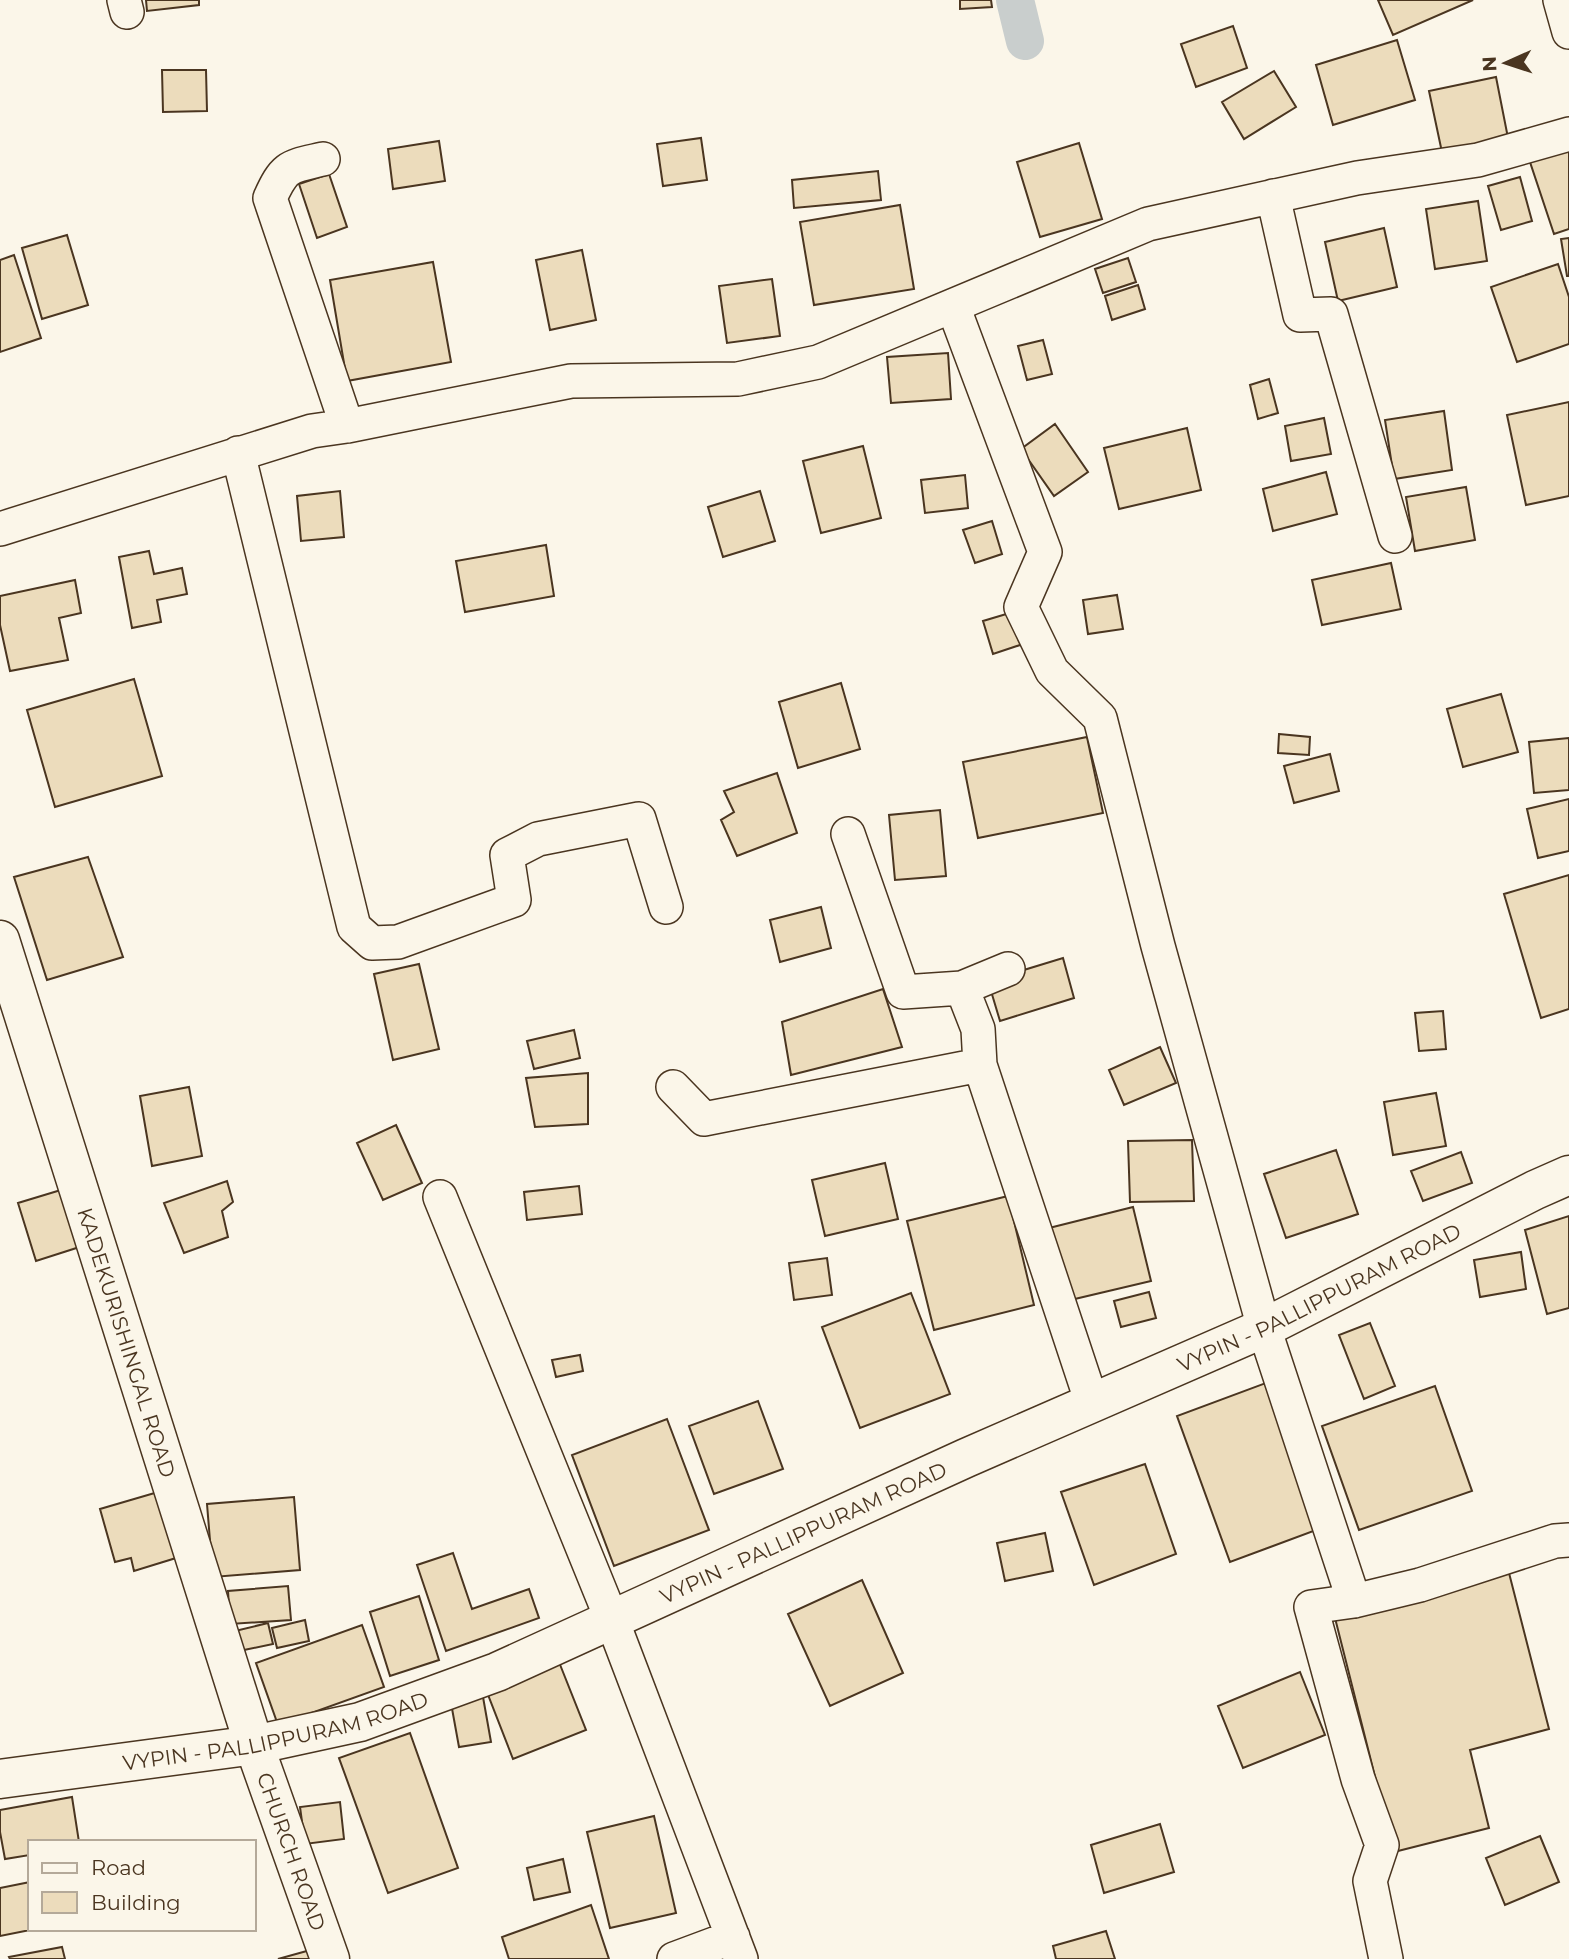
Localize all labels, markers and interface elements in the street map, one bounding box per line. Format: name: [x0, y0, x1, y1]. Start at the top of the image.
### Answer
north arrow: [1471, 28, 1541, 98]
text: N: [1478, 56, 1501, 72]
street label: KADEKURISHINGAL ROAD: [73, 1205, 181, 1480]
street label: VYPIN - PALLIPPURAM ROAD: [1173, 1217, 1465, 1377]
street label: VYPIN - PALLIPPURAM ROAD: [656, 1456, 950, 1609]
street label: VYPIN - PALLIPPURAM ROAD: [121, 1686, 431, 1775]
street label: CHURCH ROAD: [252, 1769, 331, 1934]
legend: [28, 1840, 256, 1931]
text: Road: [91, 1855, 146, 1880]
text: Building: [91, 1890, 181, 1915]

